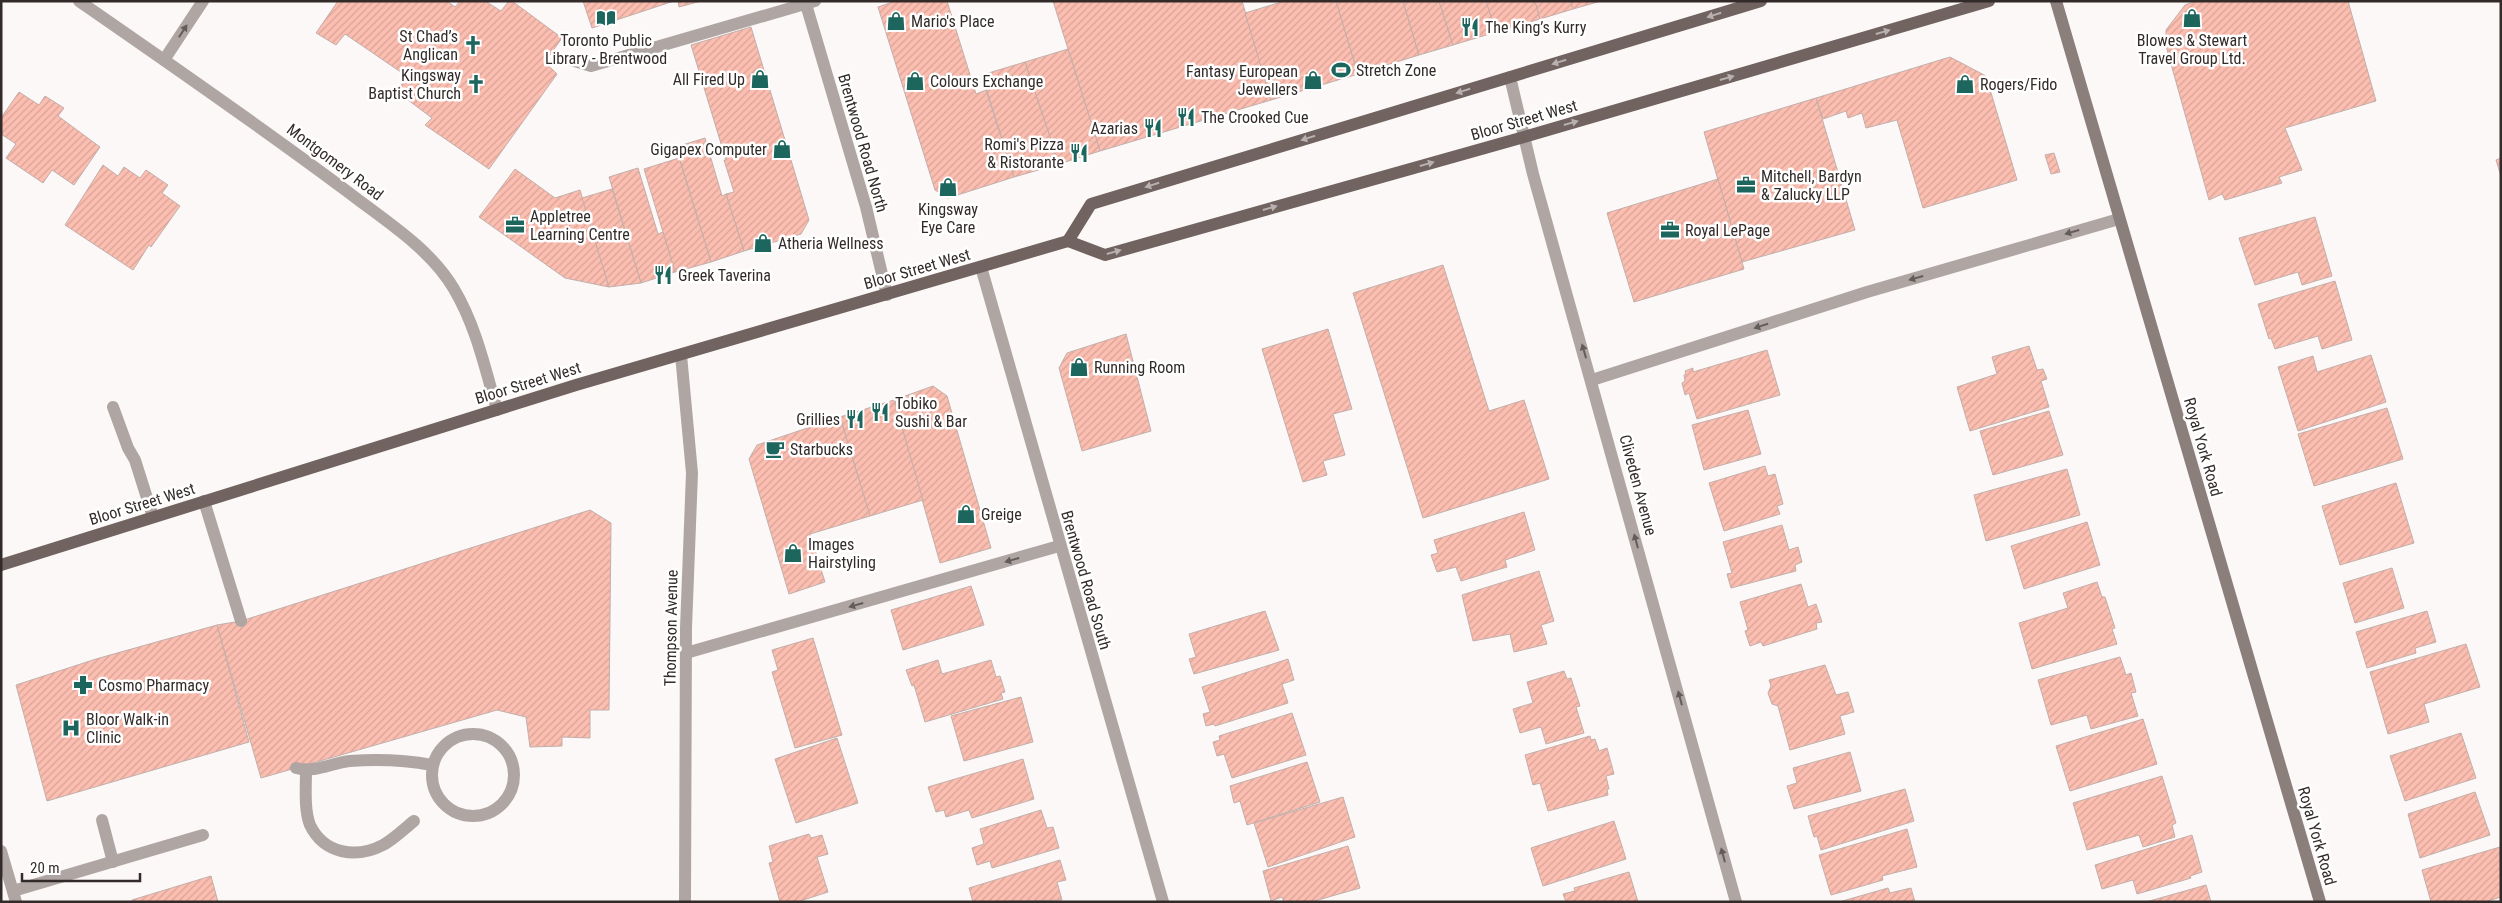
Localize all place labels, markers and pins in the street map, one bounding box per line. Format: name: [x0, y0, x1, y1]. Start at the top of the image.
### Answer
library icon: Toronto Public Library - Brentwood: [595, 7, 617, 29]
shop icon: Blowes & Stewart Travel Group Ltd.: [2181, 7, 2203, 29]
shop icon: Mario's Place: [885, 10, 907, 32]
place label: Mario's Place: [911, 12, 995, 31]
restaurant icon: The King’s Kurry: [1459, 16, 1481, 38]
place label: The King’s Kurry: [1485, 18, 1587, 37]
place label: St Chad’s Anglican: [399, 27, 458, 64]
place label: Toronto Public Library - Brentwood: [545, 31, 667, 68]
place label: Blowes & Stewart Travel Group Ltd.: [2137, 31, 2247, 68]
church icon: St Chad’s Anglican: [462, 34, 484, 56]
sports icon: Stretch Zone: [1330, 59, 1352, 81]
place label: Stretch Zone: [1356, 61, 1436, 80]
place label: Fantasy European Jewellers: [1186, 62, 1298, 99]
place label: Kingsway Baptist Church: [368, 66, 461, 103]
shop icon: All Fired Up: [749, 68, 771, 90]
shop icon: Fantasy European Jewellers: [1302, 69, 1324, 91]
place label: All Fired Up: [673, 70, 745, 89]
shop icon: Colours Exchange: [904, 70, 926, 92]
place label: Colours Exchange: [930, 72, 1043, 91]
church icon: Kingsway Baptist Church: [465, 73, 487, 95]
shop icon: Rogers/Fido: [1954, 73, 1976, 95]
place label: Rogers/Fido: [1980, 75, 2057, 94]
restaurant icon: The Crooked Cue: [1175, 106, 1197, 128]
place label: The Crooked Cue: [1201, 108, 1309, 127]
restaurant icon: Azarias: [1142, 117, 1164, 139]
place label: Azarias: [1090, 119, 1138, 138]
place label: Romi's Pizza & Ristorante: [984, 135, 1064, 172]
shop icon: Gigapex Computer: [771, 138, 793, 160]
place label: Gigapex Computer: [650, 140, 767, 159]
restaurant icon: Romi's Pizza & Ristorante: [1068, 142, 1090, 164]
place label: Mitchell, Bardyn & Zalucky LLP: [1761, 167, 1862, 204]
office icon: Mitchell, Bardyn & Zalucky LLP: [1735, 174, 1757, 196]
shop icon: Kingsway Eye Care: [937, 176, 959, 198]
place label: Kingsway Eye Care: [918, 200, 978, 237]
place label: Appletree Learning Centre: [530, 207, 630, 244]
office icon: Appletree Learning Centre: [504, 214, 526, 236]
office icon: Royal LePage: [1659, 219, 1681, 241]
place label: Royal LePage: [1685, 221, 1770, 240]
shop icon: Atheria Wellness: [752, 232, 774, 254]
place label: Atheria Wellness: [778, 234, 884, 253]
restaurant icon: Greek Taverina: [652, 264, 674, 286]
place label: Greek Taverina: [678, 266, 771, 285]
shop icon: Running Room: [1068, 356, 1090, 378]
place label: Running Room: [1094, 358, 1185, 377]
place label: Tobiko Sushi & Bar: [895, 394, 967, 431]
restaurant icon: Tobiko Sushi & Bar: [869, 401, 891, 423]
restaurant icon: Grillies: [844, 408, 866, 430]
place label: Grillies: [796, 410, 840, 429]
cafe icon: Starbucks: [764, 438, 786, 460]
place label: Starbucks: [790, 440, 853, 459]
shop icon: Greige: [955, 503, 977, 525]
place label: Greige: [981, 505, 1022, 524]
place label: Images Hairstyling: [808, 535, 876, 572]
shop icon: Images Hairstyling: [782, 542, 804, 564]
pharmacy icon: Cosmo Pharmacy: [72, 674, 94, 696]
place label: Cosmo Pharmacy: [98, 676, 209, 695]
place label: Bloor Walk-in Clinic: [86, 710, 169, 747]
hospital icon: Bloor Walk-in Clinic: [60, 717, 82, 739]

